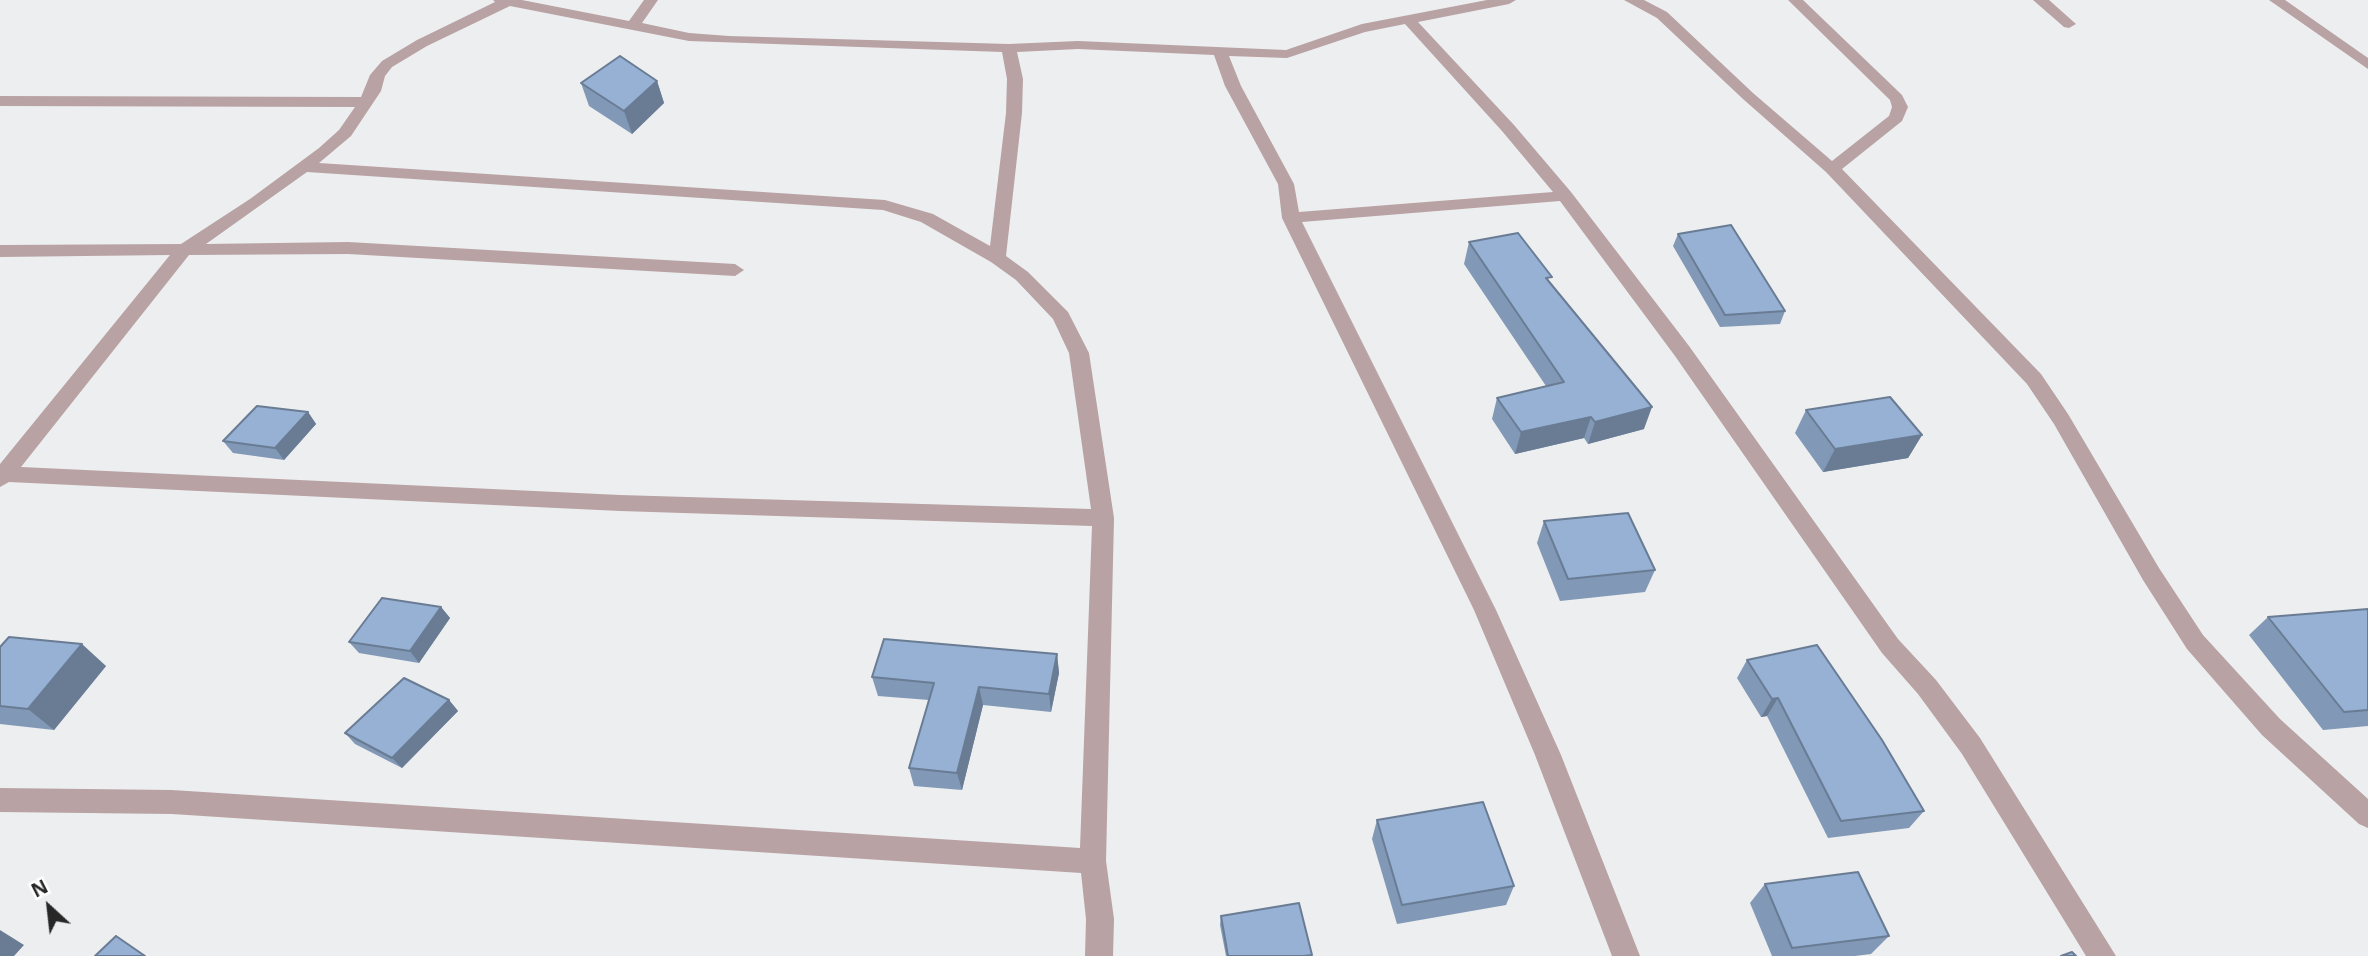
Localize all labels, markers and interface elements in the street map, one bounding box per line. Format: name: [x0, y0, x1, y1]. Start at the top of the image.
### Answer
north arrow: [14, 872, 84, 942]
text: N: [27, 873, 52, 903]

